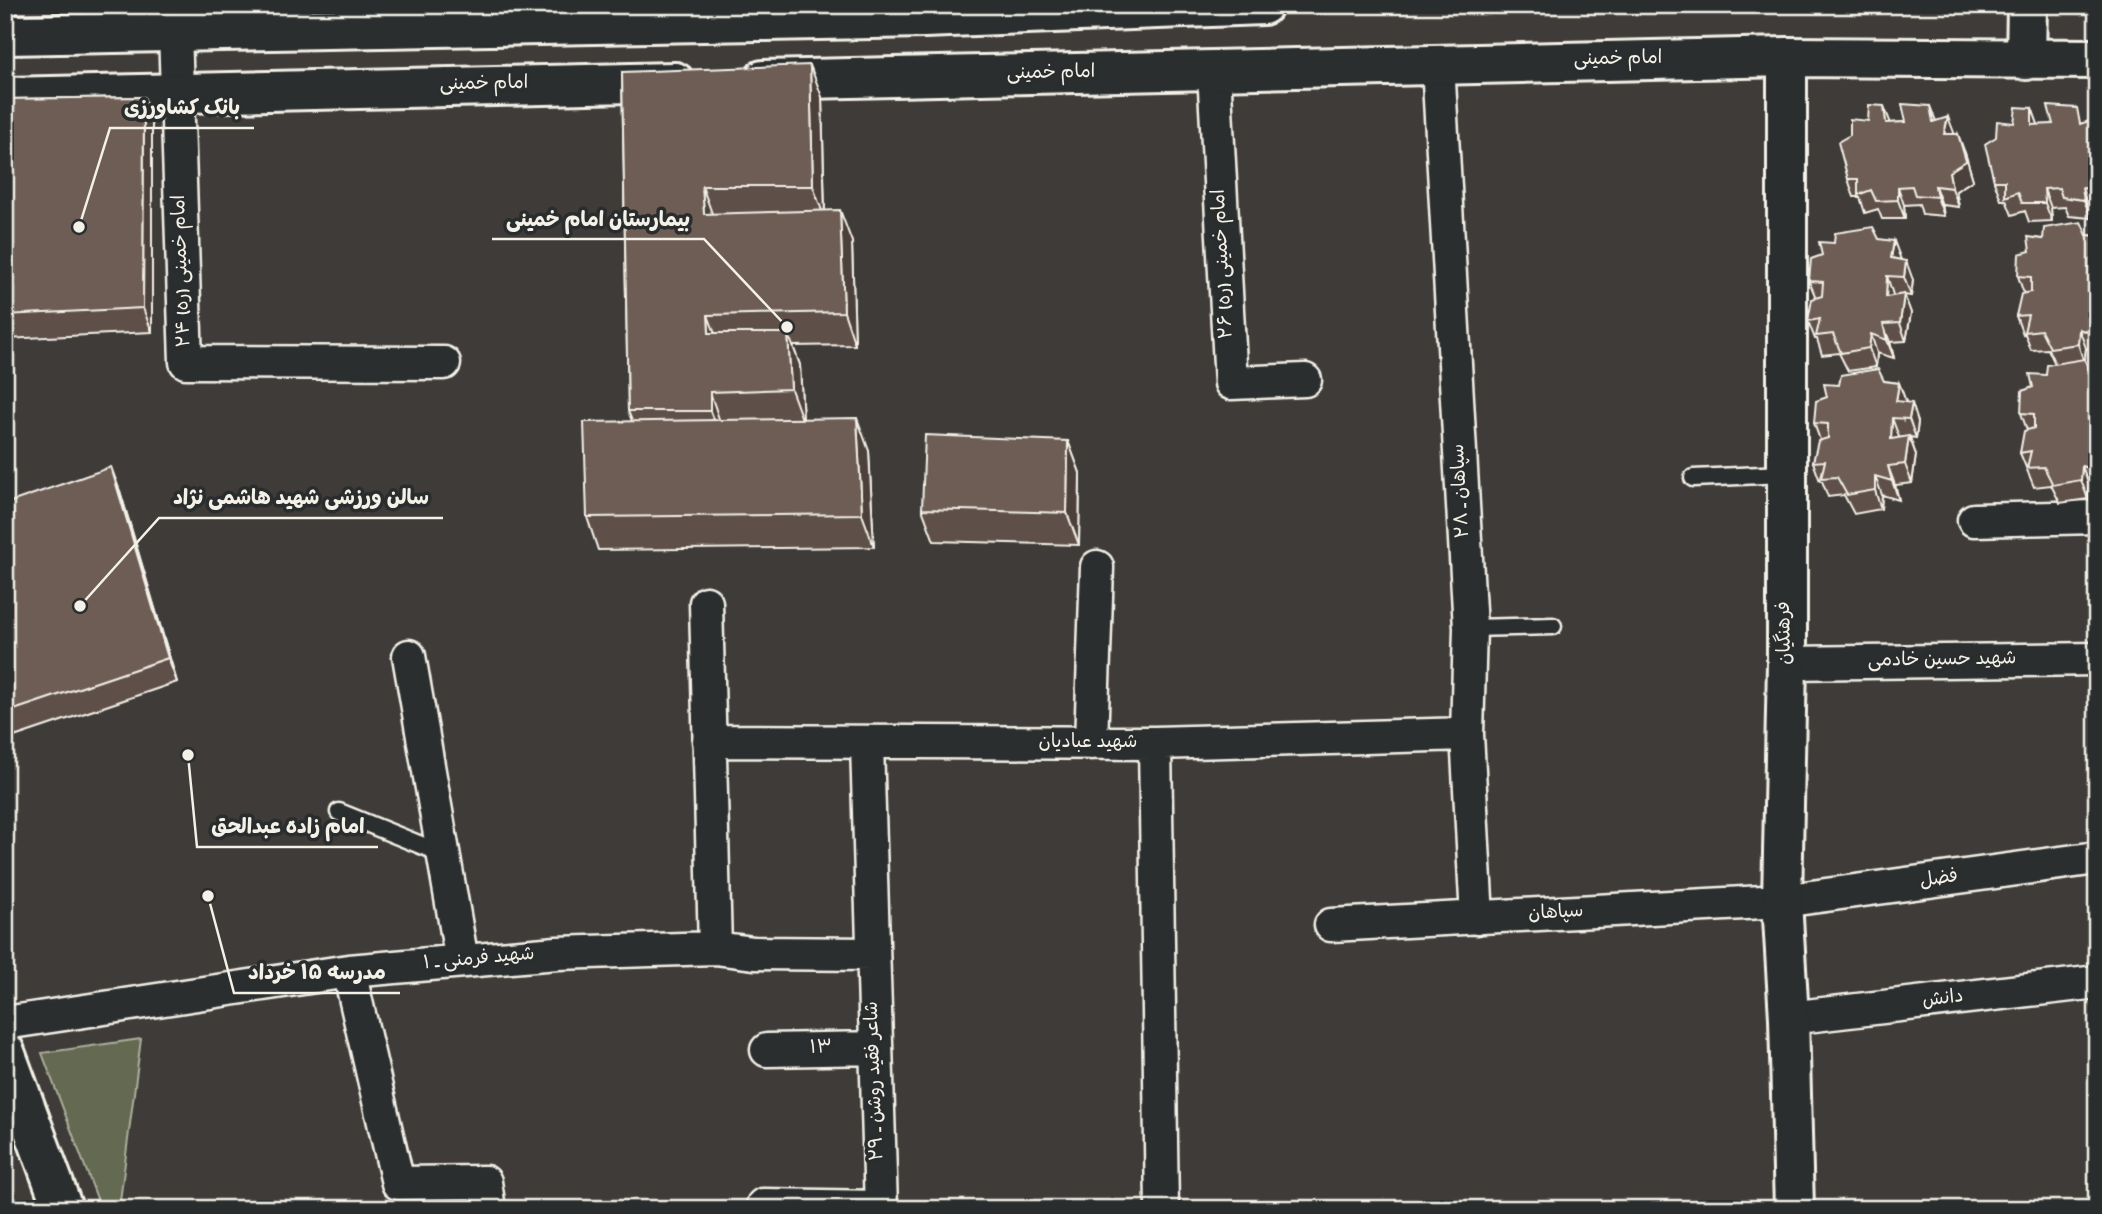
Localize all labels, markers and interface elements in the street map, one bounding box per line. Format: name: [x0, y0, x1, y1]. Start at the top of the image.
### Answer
street label: امام خمینی: [1573, 48, 1663, 72]
street label: امام خمینی: [1006, 62, 1096, 86]
street label: امام خمینی: [439, 73, 529, 97]
callout: بانک کشاورزی: [110, 86, 254, 128]
text: بانک کشاورزی: [124, 97, 240, 123]
street label: امام خمینی (ره) ۲۶: [1209, 189, 1239, 339]
street label: امام خمینی (ره) ۲۴: [169, 194, 197, 348]
callout: بیمارستان امام خمینی: [492, 197, 704, 239]
text: بیمارستان امام خمینی: [506, 210, 690, 235]
street label: سپاهان ـ ۲۸: [1448, 443, 1476, 539]
callout: سالن ورزشی شهید هاشمی نژاد: [159, 476, 443, 518]
text: سالن ورزشی شهید هاشمی نژاد: [173, 488, 429, 513]
street label: فرهنگیان: [1772, 601, 1798, 665]
street label: شهید حسین خادمی: [1867, 648, 2017, 674]
street label: شهید عبادیان: [1038, 732, 1138, 755]
callout: امام زاده عبدالحق: [197, 805, 378, 847]
text: امام زاده عبدالحق: [211, 817, 365, 842]
street label: فضل: [1918, 866, 1960, 894]
street label: سپاهان: [1528, 901, 1584, 927]
street label: شهید فرمنی ـ ۱: [422, 944, 536, 976]
callout: مدرسه ۱۵ خرداد: [234, 951, 400, 993]
text: مدرسه ۱۵ خرداد: [248, 963, 386, 988]
street label: دانش: [1921, 986, 1965, 1014]
street label: شاعر فقید روشن ـ ۲۹: [862, 1001, 890, 1161]
street label: ۱۳: [810, 1037, 832, 1061]

